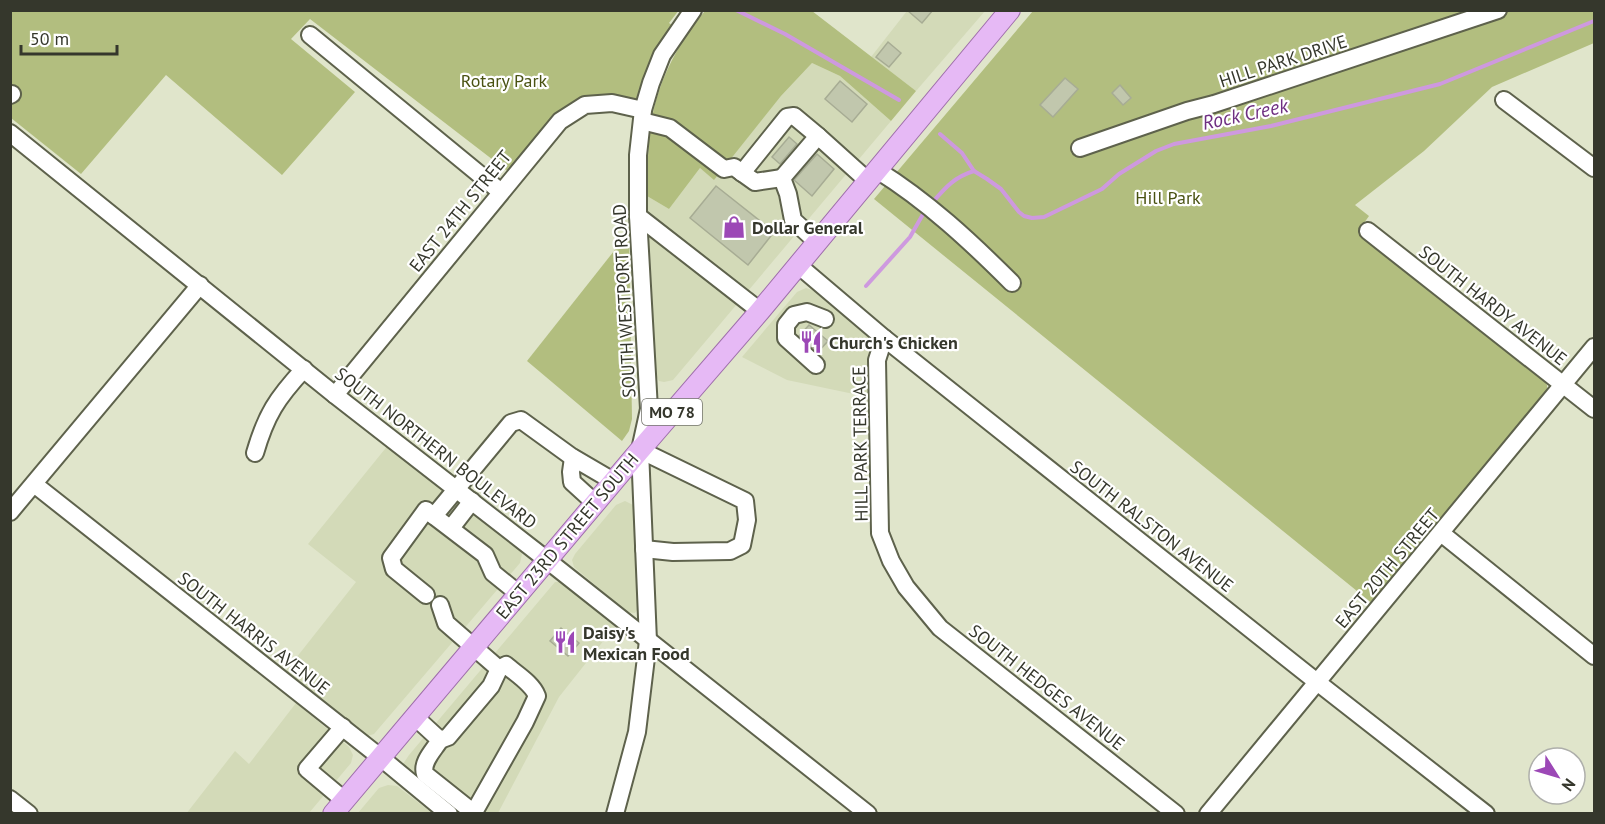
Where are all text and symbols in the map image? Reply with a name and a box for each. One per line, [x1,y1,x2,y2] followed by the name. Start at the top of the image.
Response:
[21,18,117,56] scale bar
[30,27,69,50] text: 50 m
[1216,30,1350,92] street label: HILL PARK DRIVE
[461,69,548,92] park label: Rotary Park
[1200,92,1291,136] water label: Rock Creek
[404,146,516,276] street label: EAST 24TH STREET
[1135,186,1201,209] park label: Hill Park
[607,203,641,399] street label: SOUTH WESTPORT ROAD
[721,214,747,240] shop icon: Dollar General
[752,216,864,239] place label: Dollar General
[1414,240,1572,370] street label: SOUTH HARDY AVENUE
[798,329,824,355] restaurant icon: Church's Chicken
[829,331,958,354] place label: Church's Chicken
[330,362,542,534] street label: SOUTH NORTHERN BOULEVARD
[847,366,873,522] street label: HILL PARK TERRACE
[642,399,702,425] road number: MO 78
[491,448,643,624] street label: EAST 23RD STREET SOUTH
[1066,455,1238,597] street label: SOUTH RALSTON AVENUE
[1330,503,1444,633] street label: EAST 20TH STREET
[173,566,335,700] street label: SOUTH HARRIS AVENUE
[964,619,1130,755] street label: SOUTH HEDGES AVENUE
[583,621,690,665] place label: Daisy's Mexican Food
[552,629,578,655] restaurant icon: Daisy's Mexican Food
[1527,746,1587,806] north arrow
[1558,775,1580,795] text: N

